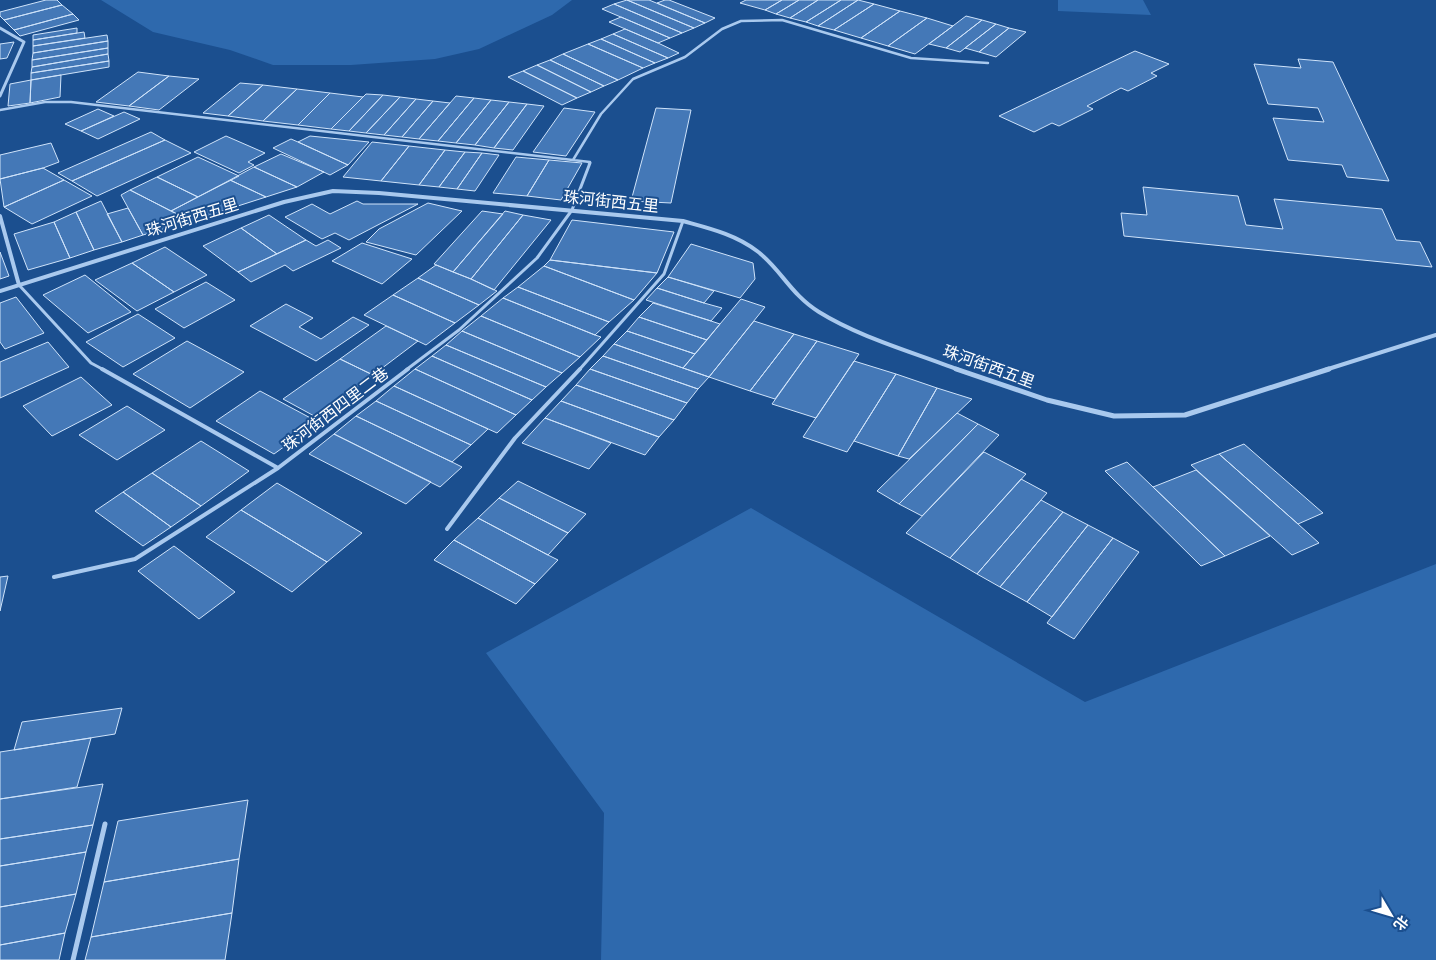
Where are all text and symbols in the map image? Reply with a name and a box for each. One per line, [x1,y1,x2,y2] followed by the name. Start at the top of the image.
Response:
[562,186,660,216] street label: 珠河街西五里
[143,193,241,241] street label: 珠河街西五里
[940,340,1038,392] street label: 珠河街西五里
[278,362,392,456] street label: 珠河街西四里二巷
[1366,890,1416,940] north arrow
[1390,912,1413,934] text: 北

